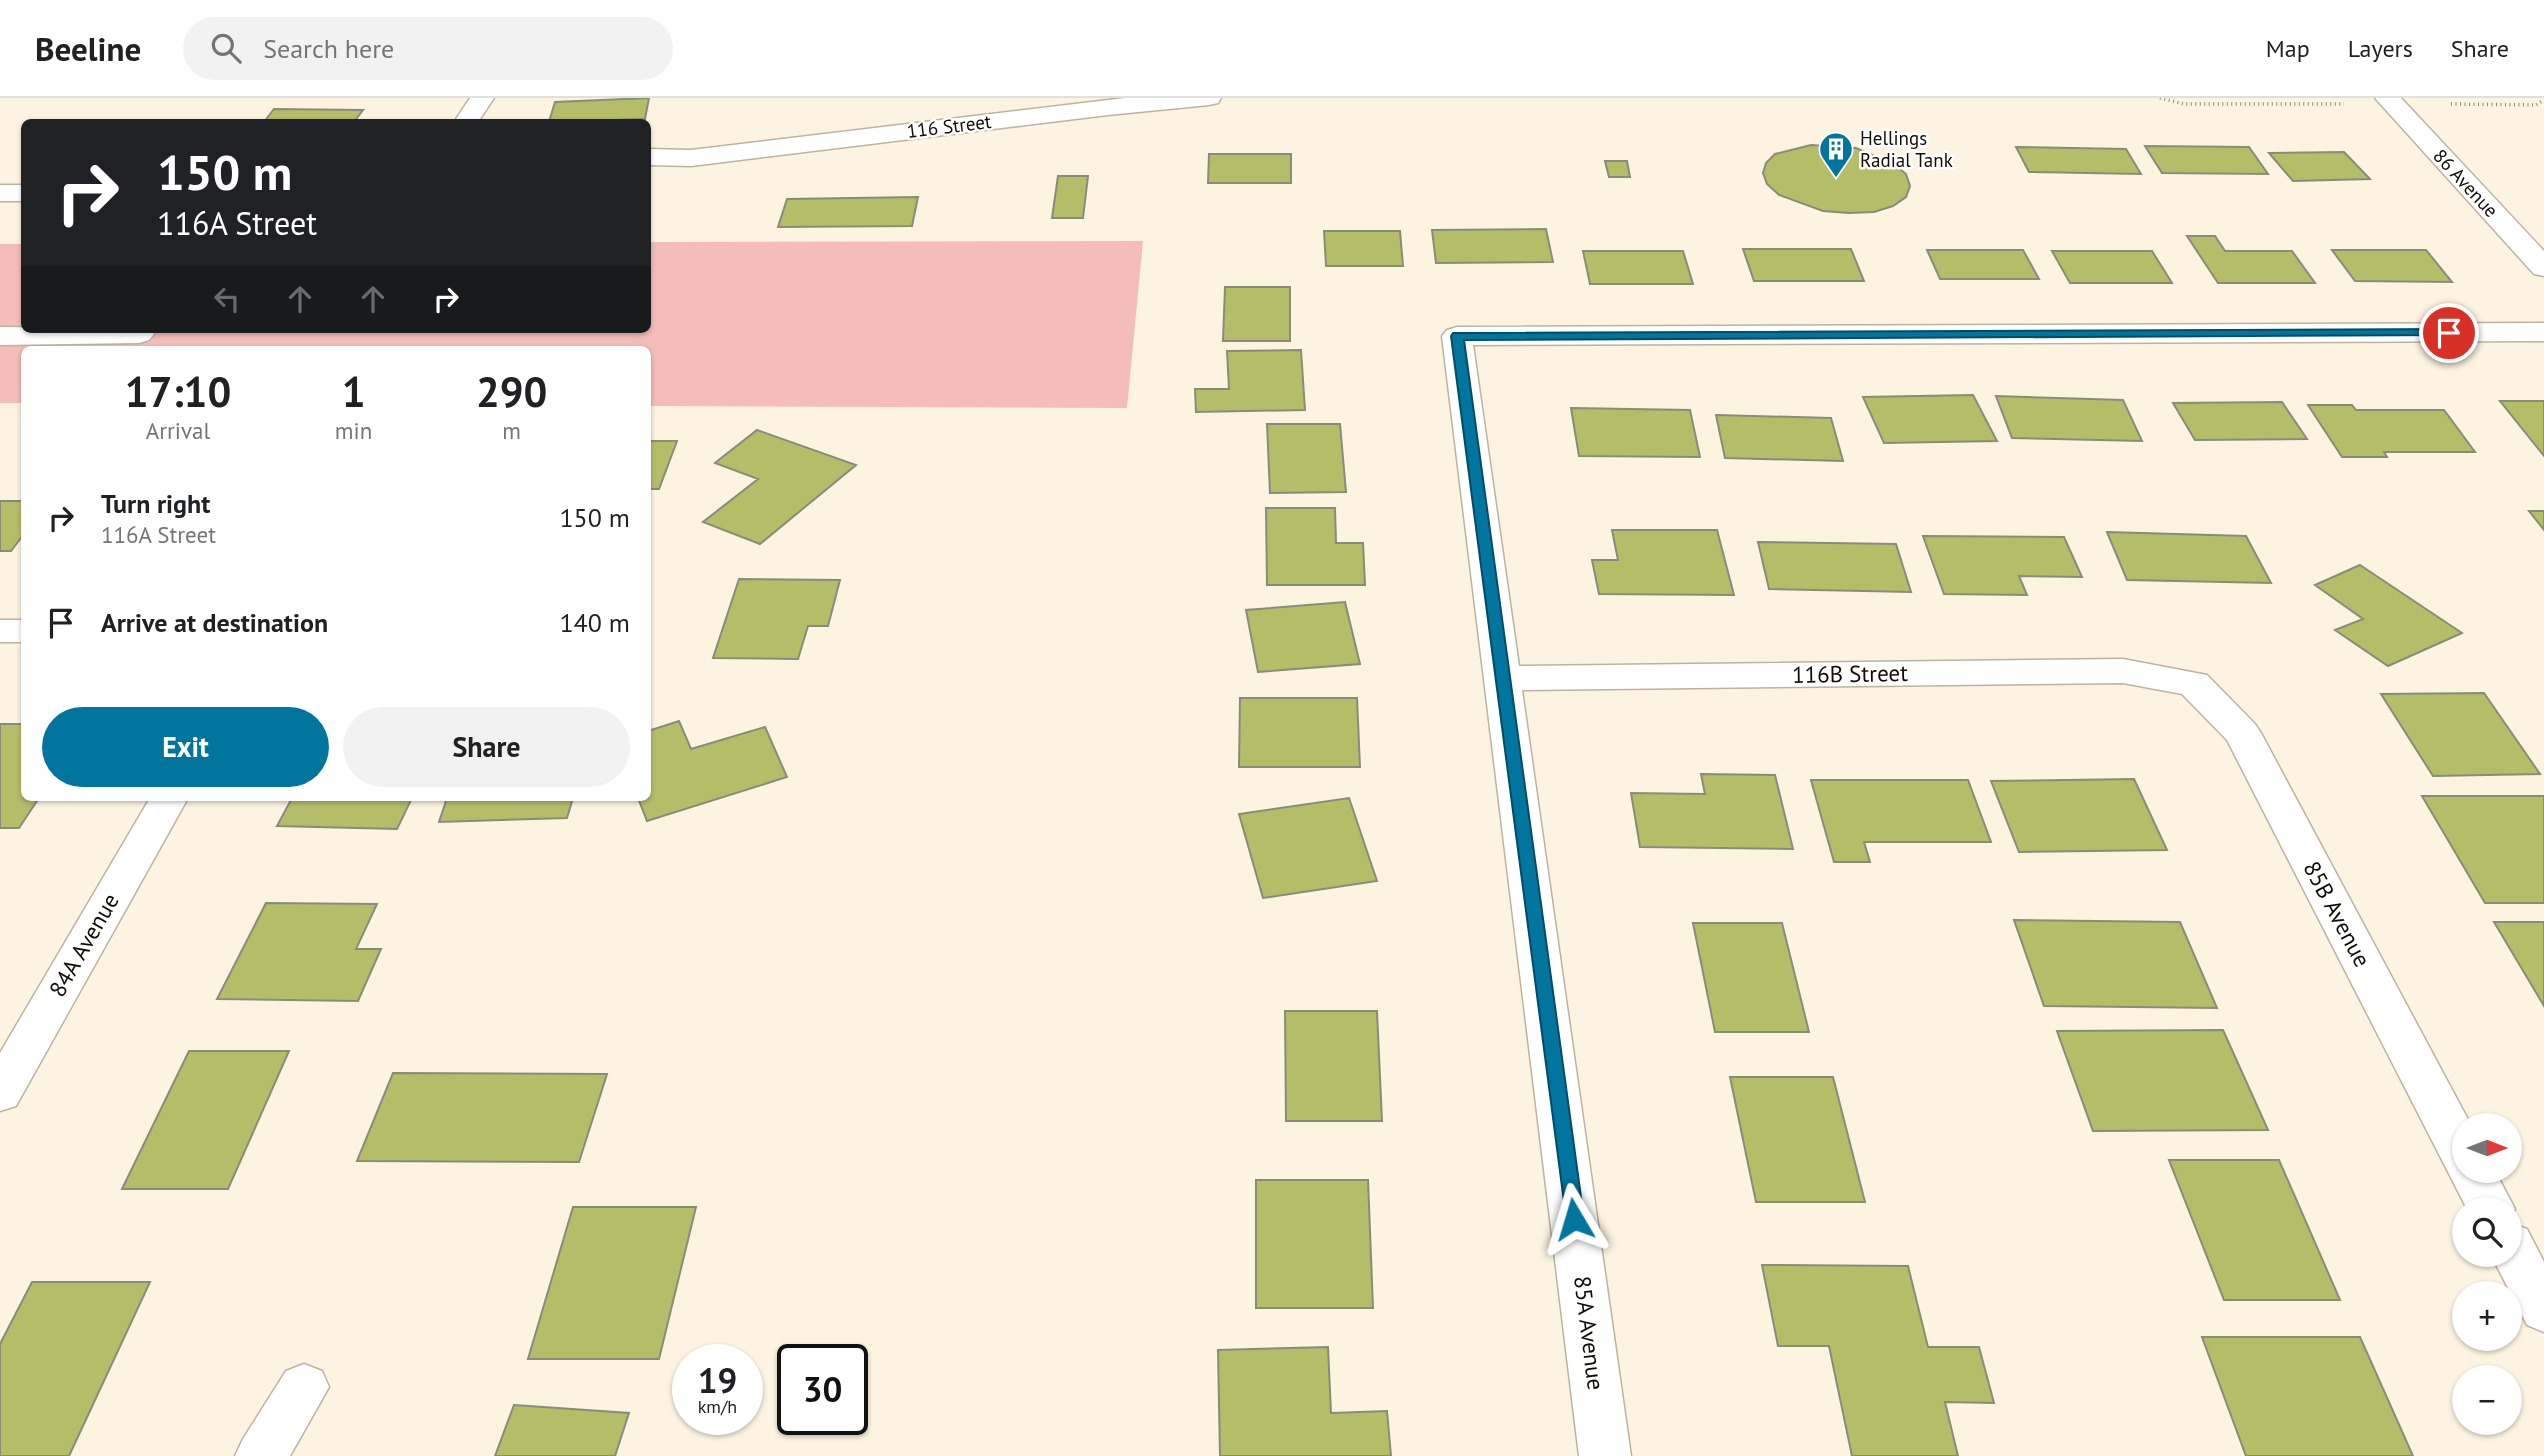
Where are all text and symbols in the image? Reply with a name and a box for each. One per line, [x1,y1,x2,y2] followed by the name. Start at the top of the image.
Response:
[183,17,673,80] search box
[35,27,141,70] text: Beeline
[207,29,245,67] icon: search
[263,32,394,65] text: Search here
[2266,33,2310,64] text: Map
[2348,33,2413,64] text: Layers
[2451,33,2509,64] text: Share
[906,109,993,143] street label: 116 Street
[1860,126,1953,172] place label: Hellings Radial Tank
[1817,130,1855,179] building icon: Hellings Radial Tank
[157,140,292,204] text: 150 m
[2428,144,2504,222] street label: 86 Avenue
[42,147,133,238] icon: right
[157,202,317,244] text: 116A Street
[208,280,246,318] icon: left
[281,280,319,318] icon: ahead
[354,280,392,318] icon: ahead
[427,280,465,318] icon: right
[2419,303,2479,363] pin
[2430,314,2468,352] icon: arrive
[125,364,231,419] text: 17:10
[342,364,365,419] text: 1
[476,364,547,419] text: 290
[146,416,210,445] text: Arrival
[335,416,372,445] text: min
[502,416,521,445] text: m
[101,487,210,520] text: Turn right
[42,499,80,537] icon: right
[559,501,630,534] text: 150 m
[101,520,216,549] text: 116A Street
[42,604,80,642] icon: arrive
[101,606,328,639] text: Arrive at destination
[559,606,630,639] text: 140 m
[1792,658,1908,689] street label: 116B Street
[42,707,329,787] button: Exit
[343,707,630,787] button: Share
[2297,856,2377,972] street label: 85B Avenue
[42,888,125,1002] street label: 84A Avenue
[2452,1113,2522,1183] north arrow
[2452,1113,2522,1435] map controls
[1537,1182,1611,1256] position arrow
[2452,1197,2522,1267] button: search
[1568,1274,1611,1392] street label: 85A Avenue
[2452,1281,2522,1351] button: +
[777,1344,868,1435] speed limit sign: 30
[698,1357,737,1403] text: 19
[2452,1365,2522,1435] button: −
[698,1395,737,1418] text: km/h

